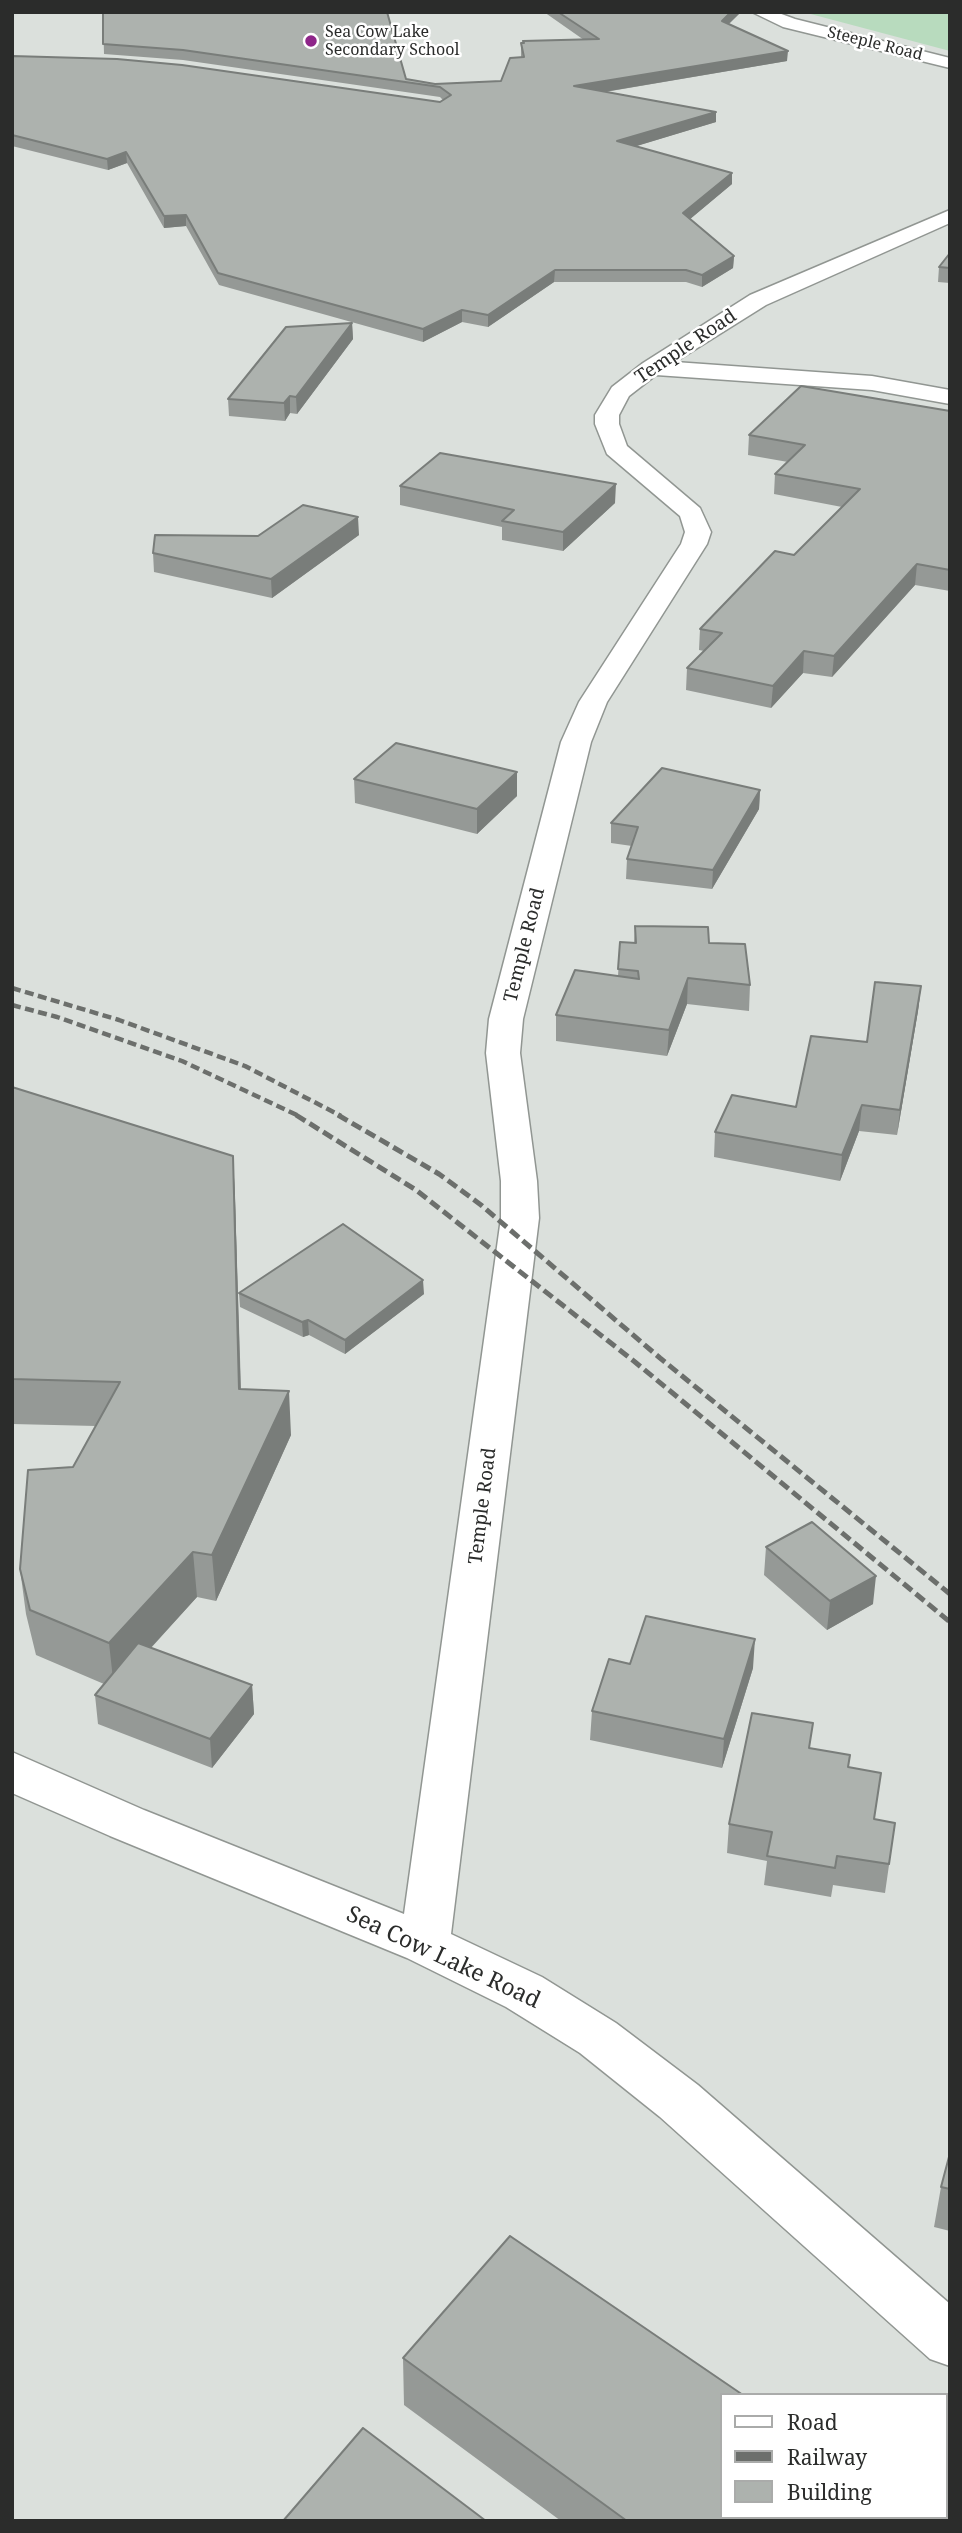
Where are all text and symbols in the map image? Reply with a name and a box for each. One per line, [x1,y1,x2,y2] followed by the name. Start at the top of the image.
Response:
[325,22,459,60] place label: Sea Cow Lake Secondary School
[825,23,925,65] street label: Steeple Road
[303,33,319,49] marker: Sea Cow Lake Secondary School
[631,305,741,389] street label: Temple Road
[500,885,550,1005] street label: Temple Road
[465,1446,501,1566] street label: Temple Road
[342,1901,544,2015] street label: Sea Cow Lake Road
[720,2393,948,2519] legend
[787,2408,838,2436] text: Road
[787,2443,867,2471] text: Railway
[787,2478,872,2506] text: Building

